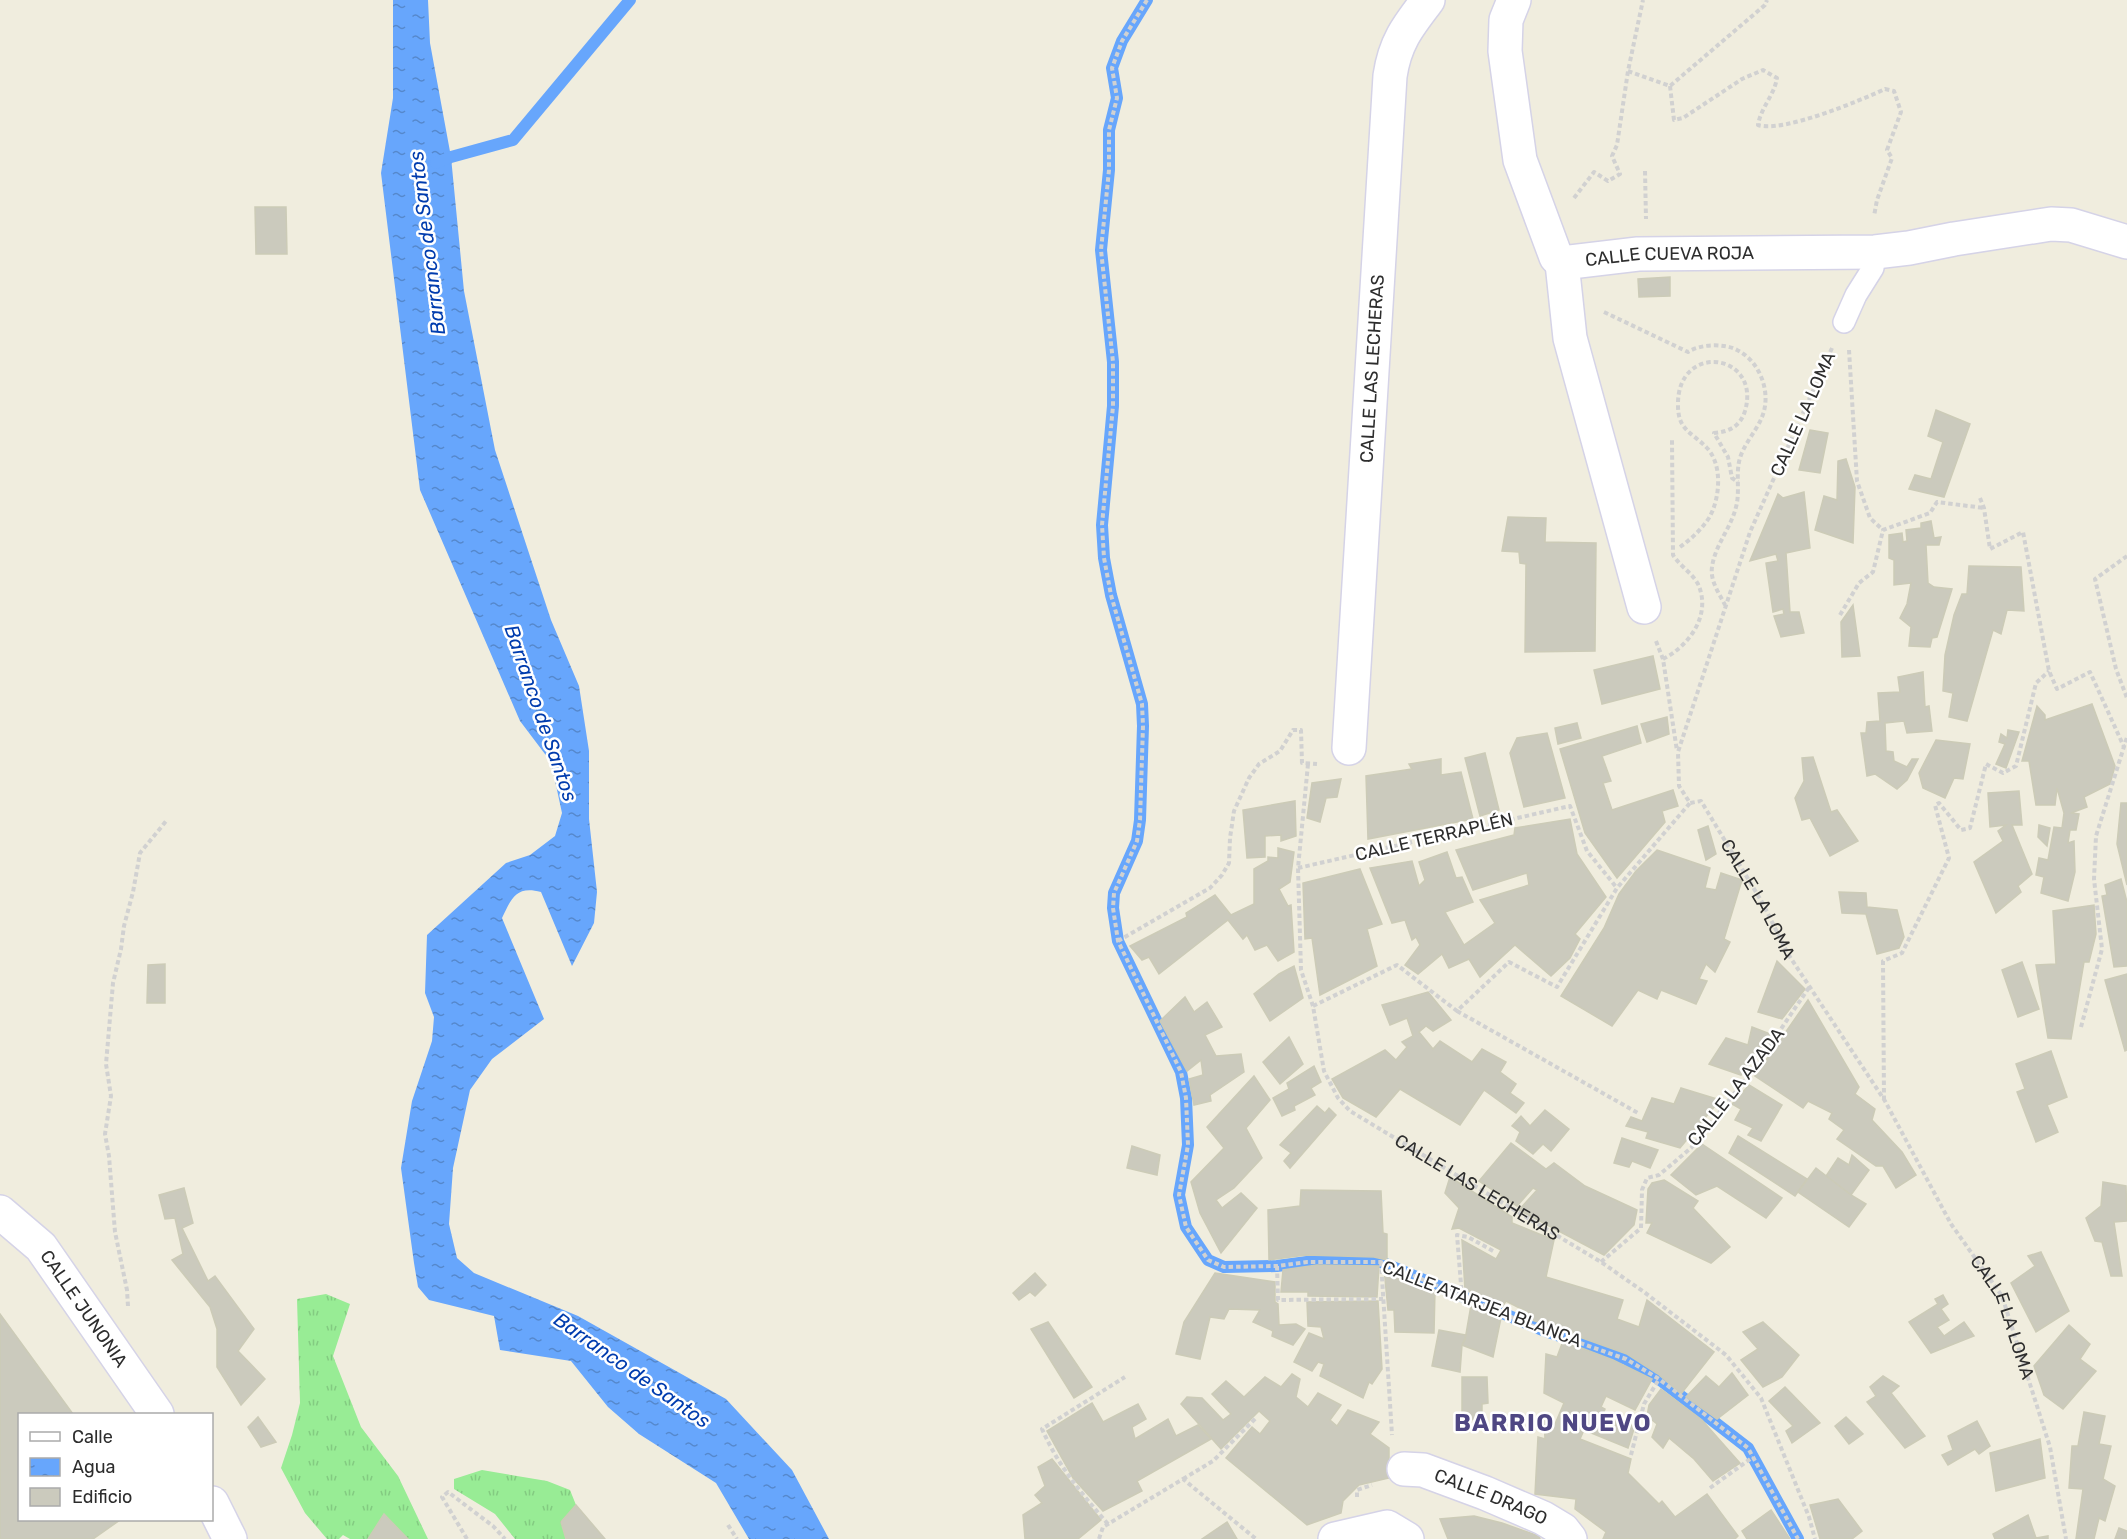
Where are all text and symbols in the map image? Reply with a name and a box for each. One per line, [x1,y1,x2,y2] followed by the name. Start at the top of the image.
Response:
[404,150,450,336] water label: Barranco de Santos
[1584,242,1754,271] street label: CALLE CUEVA ROJA
[1355,274,1389,464] street label: CALLE LAS LECHERAS
[1766,348,1840,480] street label: CALLE LA LOMA
[500,622,582,804] water label: Barranco de Santos
[1353,808,1515,866] street label: CALLE TERRAPLÉN
[1716,835,1800,963] street label: CALLE LA LOMA
[1683,1023,1789,1151] street label: CALLE LA AZADA
[1391,1129,1564,1246] street label: CALLE LAS LECHERAS
[35,1246,132,1372] street label: CALLE JUNONIA
[1966,1251,2039,1382] street label: CALLE LA LOMA
[1379,1256,1585,1352] street label: CALLE ATARJEA BLANCA
[549,1307,715,1433] water label: Barranco de Santos
[1454,1409,1652,1437] district label: BARRIO NUEVO
[18,1413,213,1521] legend
[72,1426,113,1448] text: Calle
[72,1456,115,1478] text: Agua
[1431,1464,1551,1530] street label: CALLE DRAGO
[72,1486,132,1508] text: Edificio

